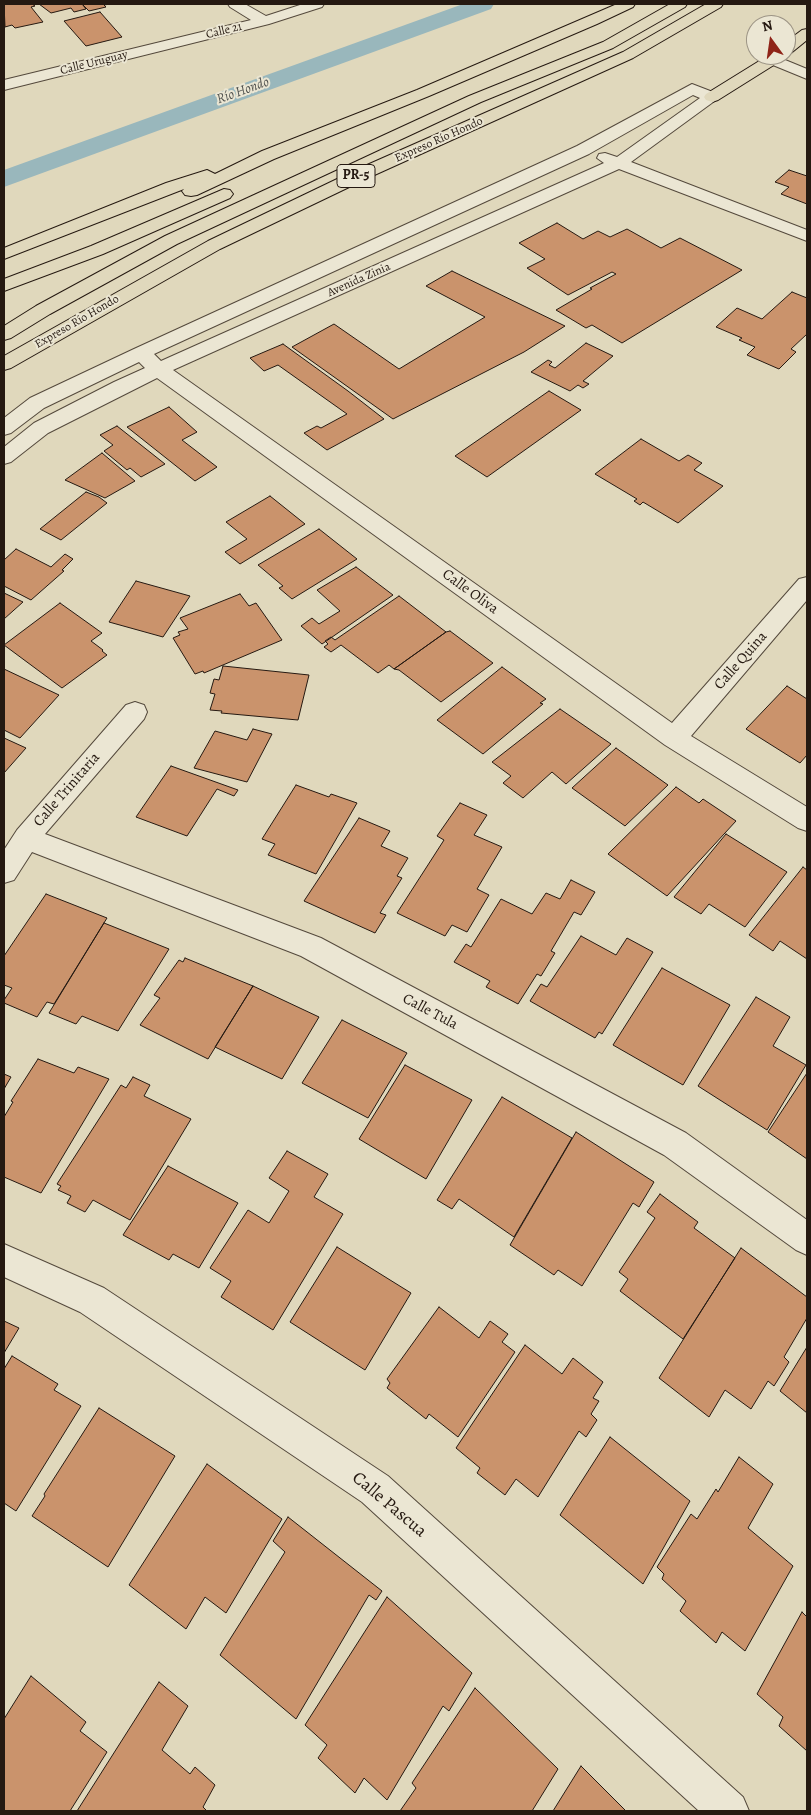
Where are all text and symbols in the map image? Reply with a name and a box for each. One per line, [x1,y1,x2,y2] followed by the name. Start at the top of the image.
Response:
[746,15,796,65] north arrow
[760,15,775,36] text: N
[205,20,243,42] street label: Calle 21
[59,48,129,78] street label: Calle Uruguay
[215,74,271,108] water label: Río Hondo
[393,114,485,166] street label: Expreso Río Hondo
[337,165,375,188] road number: PR-5
[325,260,393,300] street label: Avenida Zinia
[32,292,122,352] street label: Expreso Río Hondo
[438,566,502,618] street label: Calle Oliva
[711,628,771,694] street label: Calle Quina
[30,749,104,831] street label: Calle Trinitaria
[399,990,461,1034] street label: Calle Tula
[347,1467,431,1543] street label: Calle Pascua

